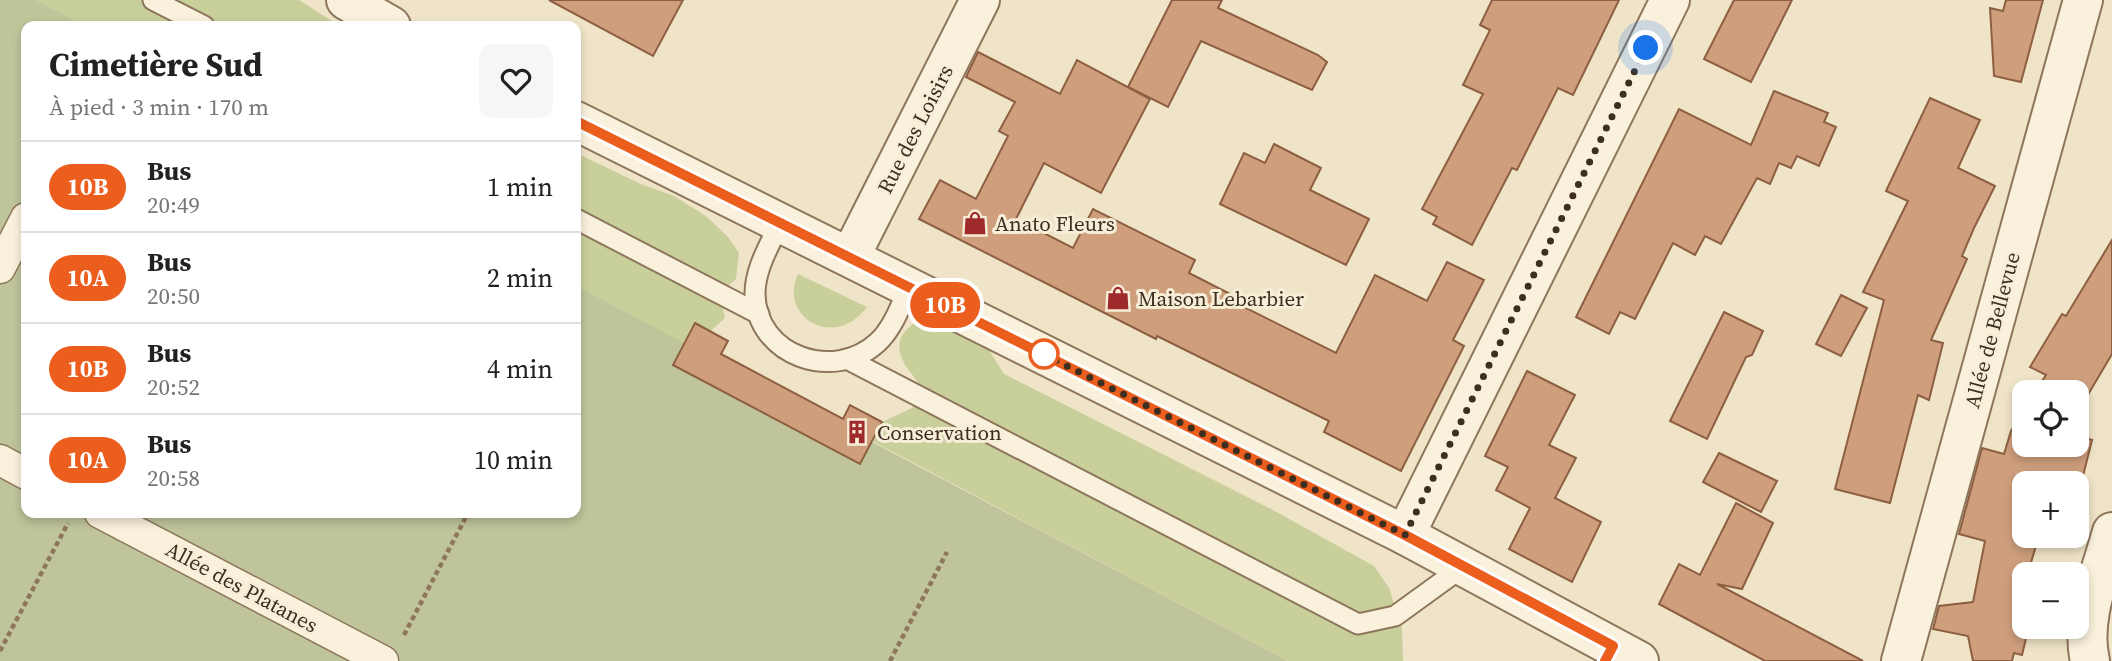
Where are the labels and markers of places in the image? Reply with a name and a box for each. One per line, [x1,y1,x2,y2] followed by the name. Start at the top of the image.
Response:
[961,209,989,237] shop icon: Anato Fleurs
[995,209,1115,238] place label: Anato Fleurs
[1104,284,1132,312] shop icon: Maison Lebarbier
[1138,284,1304,313] place label: Maison Lebarbier
[1029,339,1059,369] unlabelled marker
[843,418,871,446] building icon: Conservation
[877,418,1002,447] place label: Conservation

